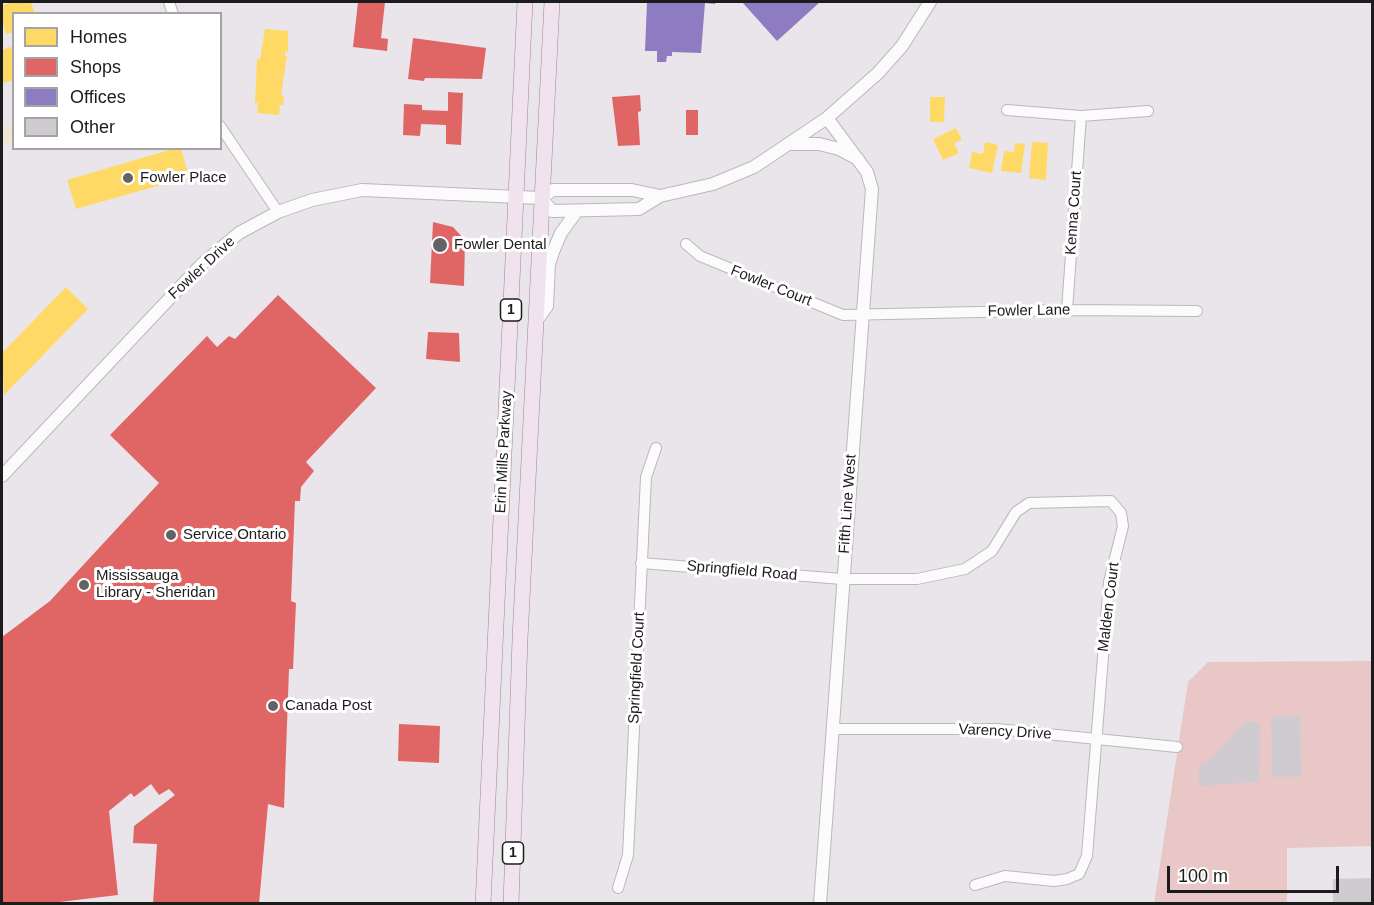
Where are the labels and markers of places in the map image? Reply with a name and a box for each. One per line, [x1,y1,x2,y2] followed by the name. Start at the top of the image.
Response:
[140,169,227,187] place label: Fowler Place
[121,171,135,185] marker: Fowler Place
[431,236,449,254] marker: Fowler Dental
[454,236,547,254] place label: Fowler Dental
[183,526,286,544] place label: Service Ontario
[164,528,178,542] marker: Service Ontario
[96,567,215,602] place label: Mississauga Library - Sheridan
[77,578,91,592] marker: Mississauga Library - Sheridan
[285,697,372,715] place label: Canada Post
[266,699,280,713] marker: Canada Post

